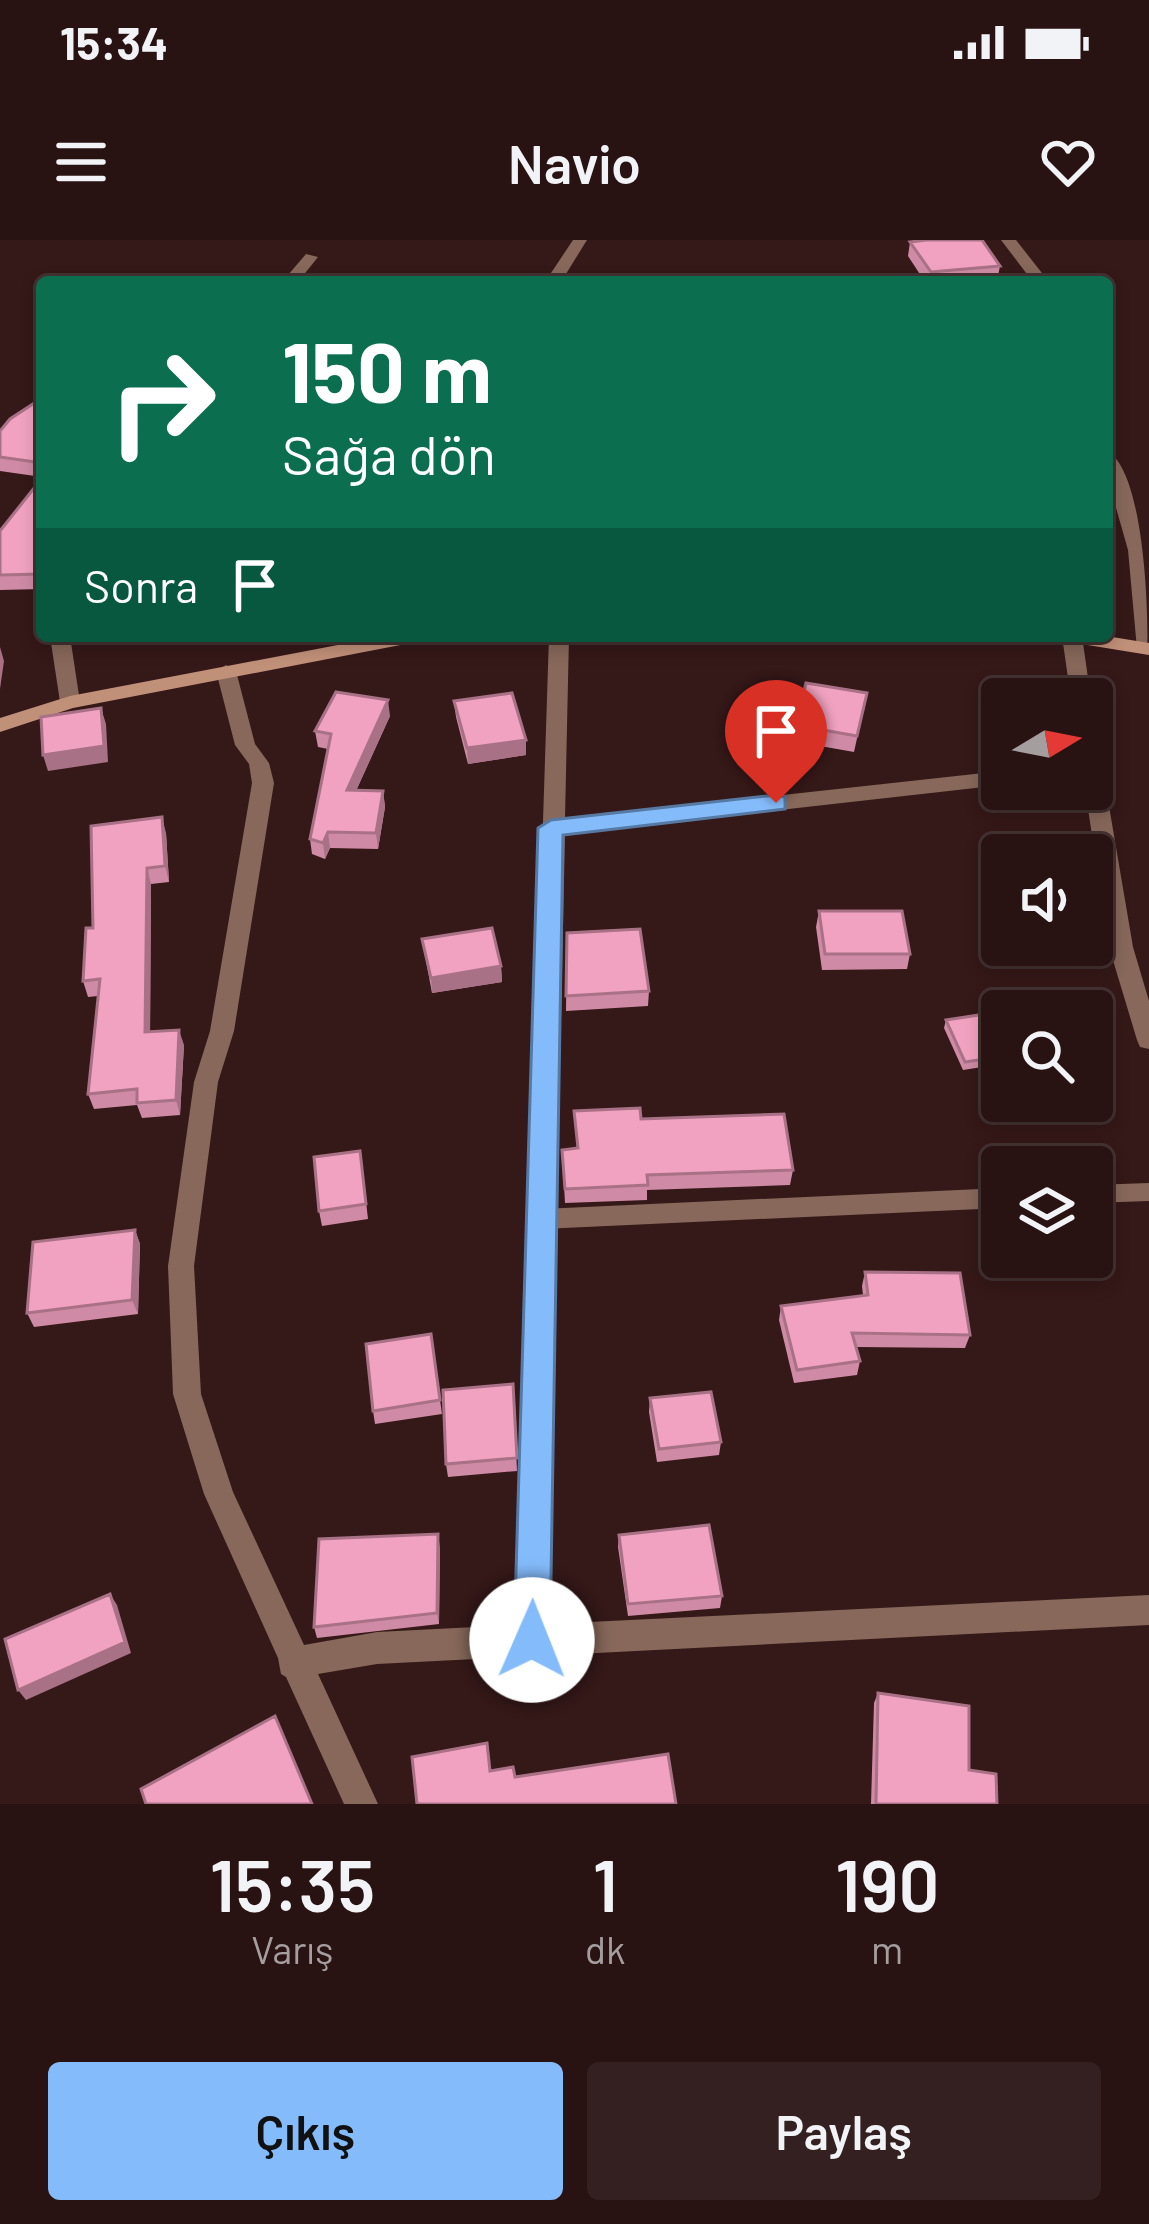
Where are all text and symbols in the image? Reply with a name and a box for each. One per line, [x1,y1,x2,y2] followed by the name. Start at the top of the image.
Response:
[60,15,168,69] text: 15:34
[48,129,114,195] icon: menu
[1035,129,1101,195] icon: heart
[508,130,641,195] text: Navio
[282,319,492,420] text: 150 m
[84,324,240,480] icon: right
[282,421,496,486] text: Sağa dön
[222,552,288,618] icon: arrive
[84,558,198,612] text: Sonra
[981,678,1113,810] north arrow
[981,678,1113,1278] map controls
[725,680,827,803] pin
[743,698,809,764] icon: arrive
[981,834,1113,966] button: sound
[981,990,1113,1122] button: search
[981,1146,1113,1278] button: layers
[469,1577,595,1703] position arrow
[210,1840,375,1926] text: 15:35
[592,1840,618,1926] text: 1
[835,1840,939,1926] text: 190
[251,1925,334,1972] text: Varış
[585,1925,626,1972] text: dk
[871,1925,903,1972] text: m
[48,2062,563,2200] button: Çıkış
[587,2062,1101,2200] button: Paylaş

